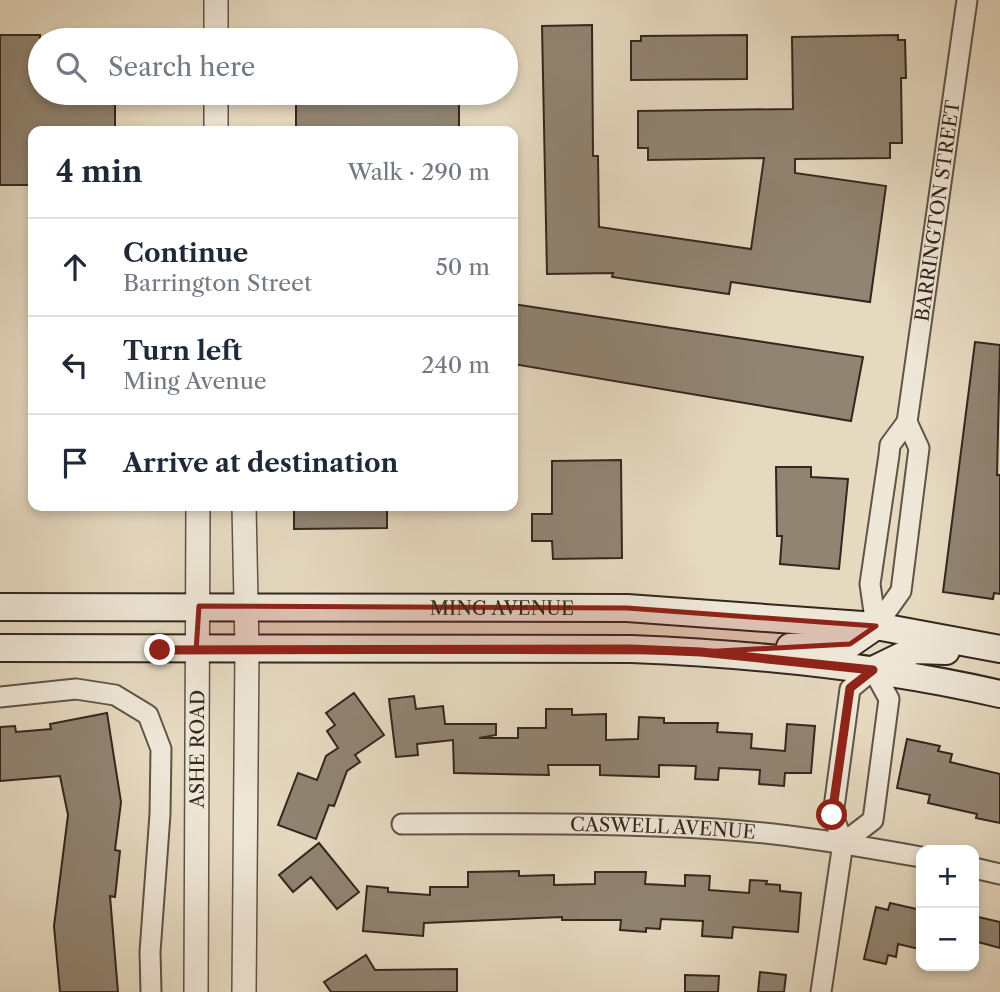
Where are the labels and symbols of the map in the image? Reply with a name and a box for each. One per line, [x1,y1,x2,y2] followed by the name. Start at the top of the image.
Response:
[910,98,965,323] street label: BARRINGTON STREET
[430,597,574,620] street label: MING AVENUE
[144,634,175,665] route end
[186,690,209,809] street label: ASHE ROAD
[816,799,847,830] route start
[570,813,757,844] street label: CASWELL AVENUE

